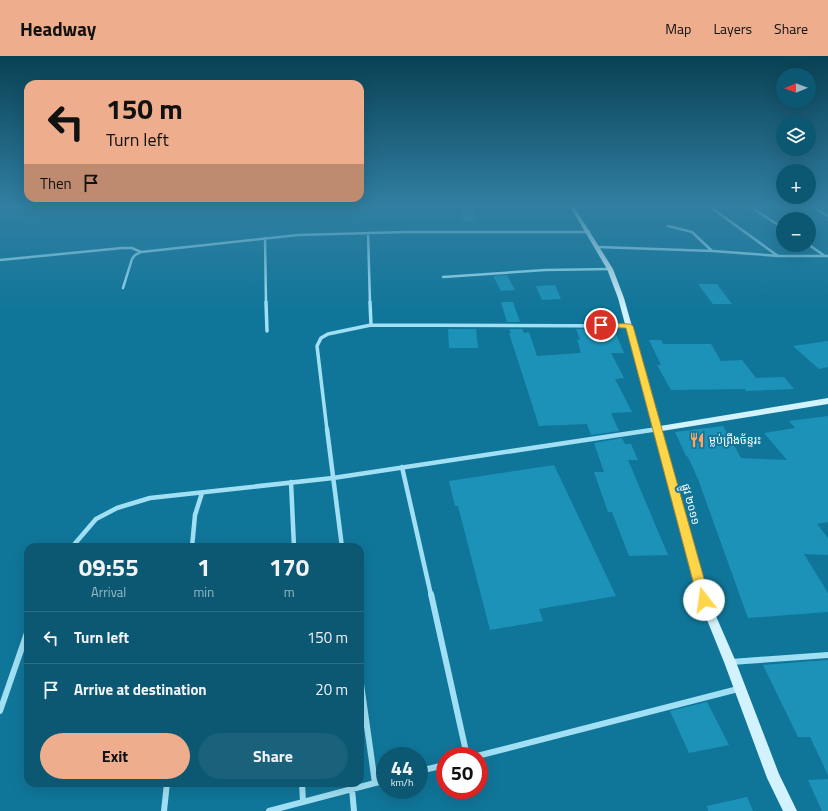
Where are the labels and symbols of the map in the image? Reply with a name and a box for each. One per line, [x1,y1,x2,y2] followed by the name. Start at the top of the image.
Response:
[776,68,816,108] north arrow
[584,308,618,342] pin
[688,431,706,449] restaurant icon: ម្លប់ព្រីងច័ន្ទរះ
[709,432,761,448] place label: ម្លប់ព្រីងច័ន្ទរះ
[676,482,704,527] street label: ផ្លូវ ២០១១
[683,579,725,621] position arrow
[436,747,488,799] speed limit sign: 50

